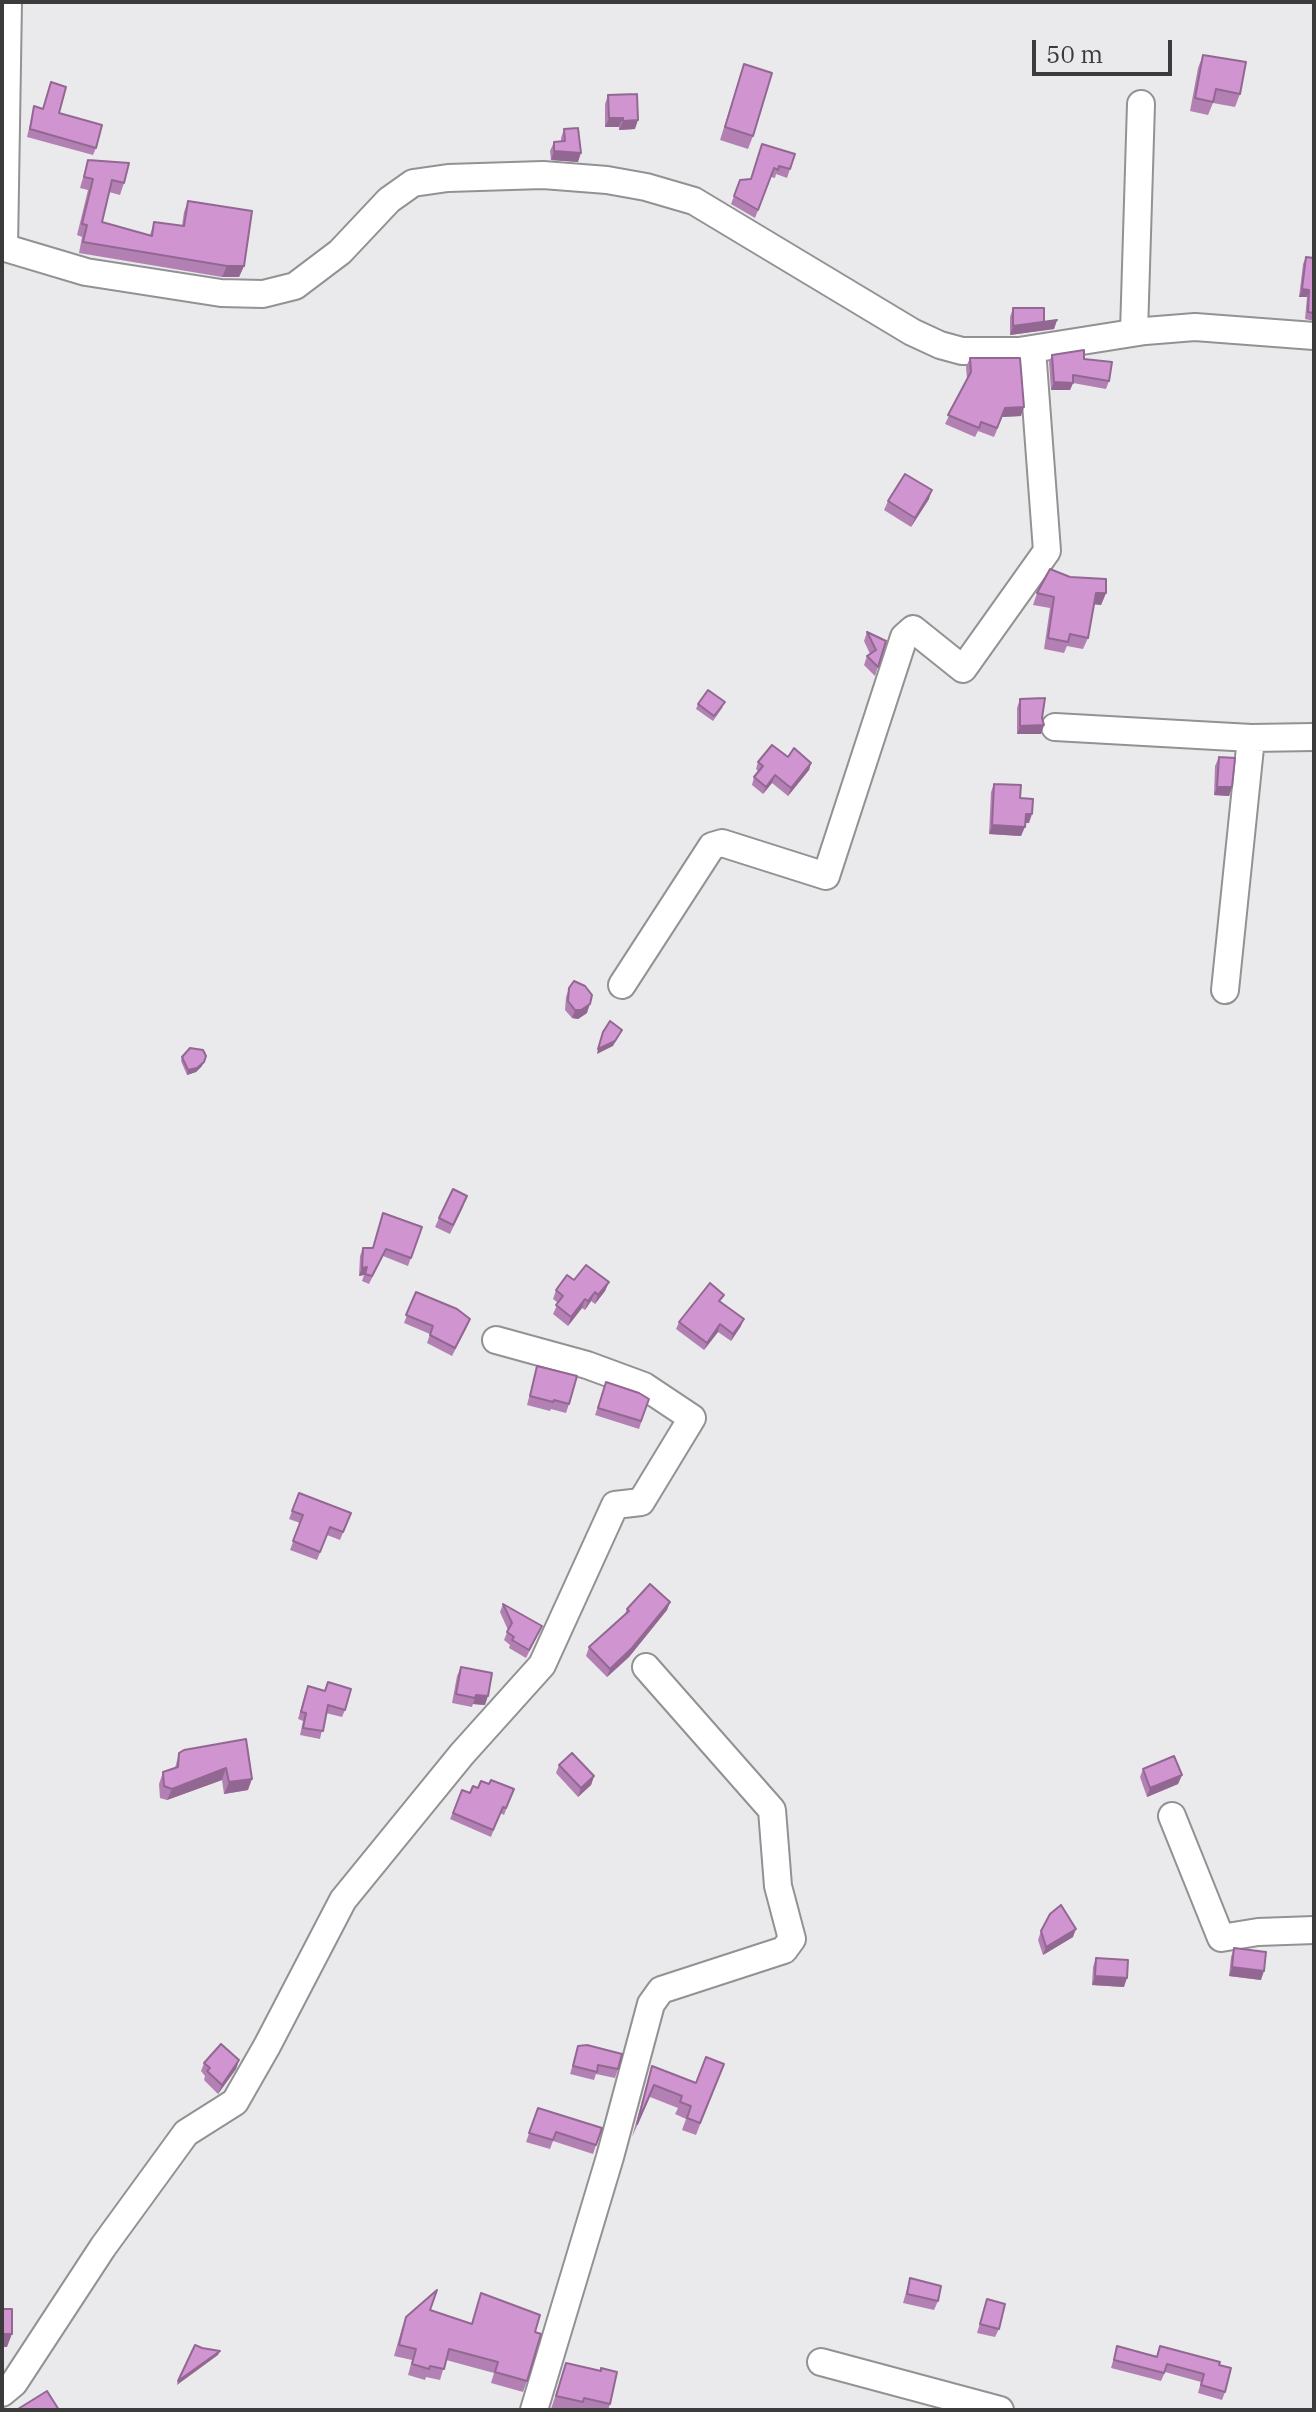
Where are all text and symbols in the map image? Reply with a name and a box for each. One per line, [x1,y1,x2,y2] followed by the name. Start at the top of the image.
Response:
[1036,24,1176,74] scale bar
[1046,38,1103,70] text: 50 m

